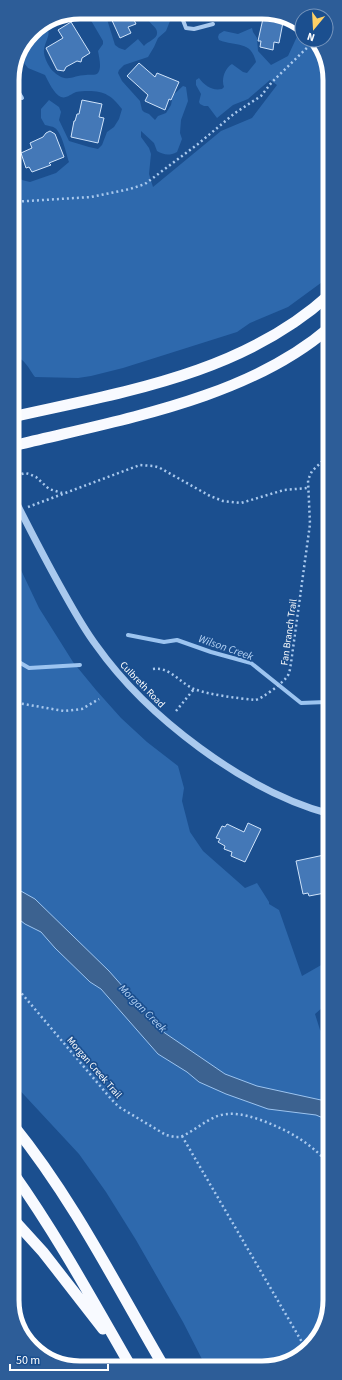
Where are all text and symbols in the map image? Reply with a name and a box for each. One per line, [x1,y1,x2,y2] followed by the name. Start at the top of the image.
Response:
[294,8,334,48] north arrow
[305,29,317,45] text: N
[277,598,301,666] street label: Fan Branch Trail
[196,631,256,664] water label: Wilson Creek
[117,658,168,711] street label: Culbreth Road
[115,981,170,1036] water label: Morgan Creek
[64,1034,125,1102] street label: Morgan Creek Trail
[10,1346,108,1372] scale bar
[16,1352,40,1369] text: 50 m

